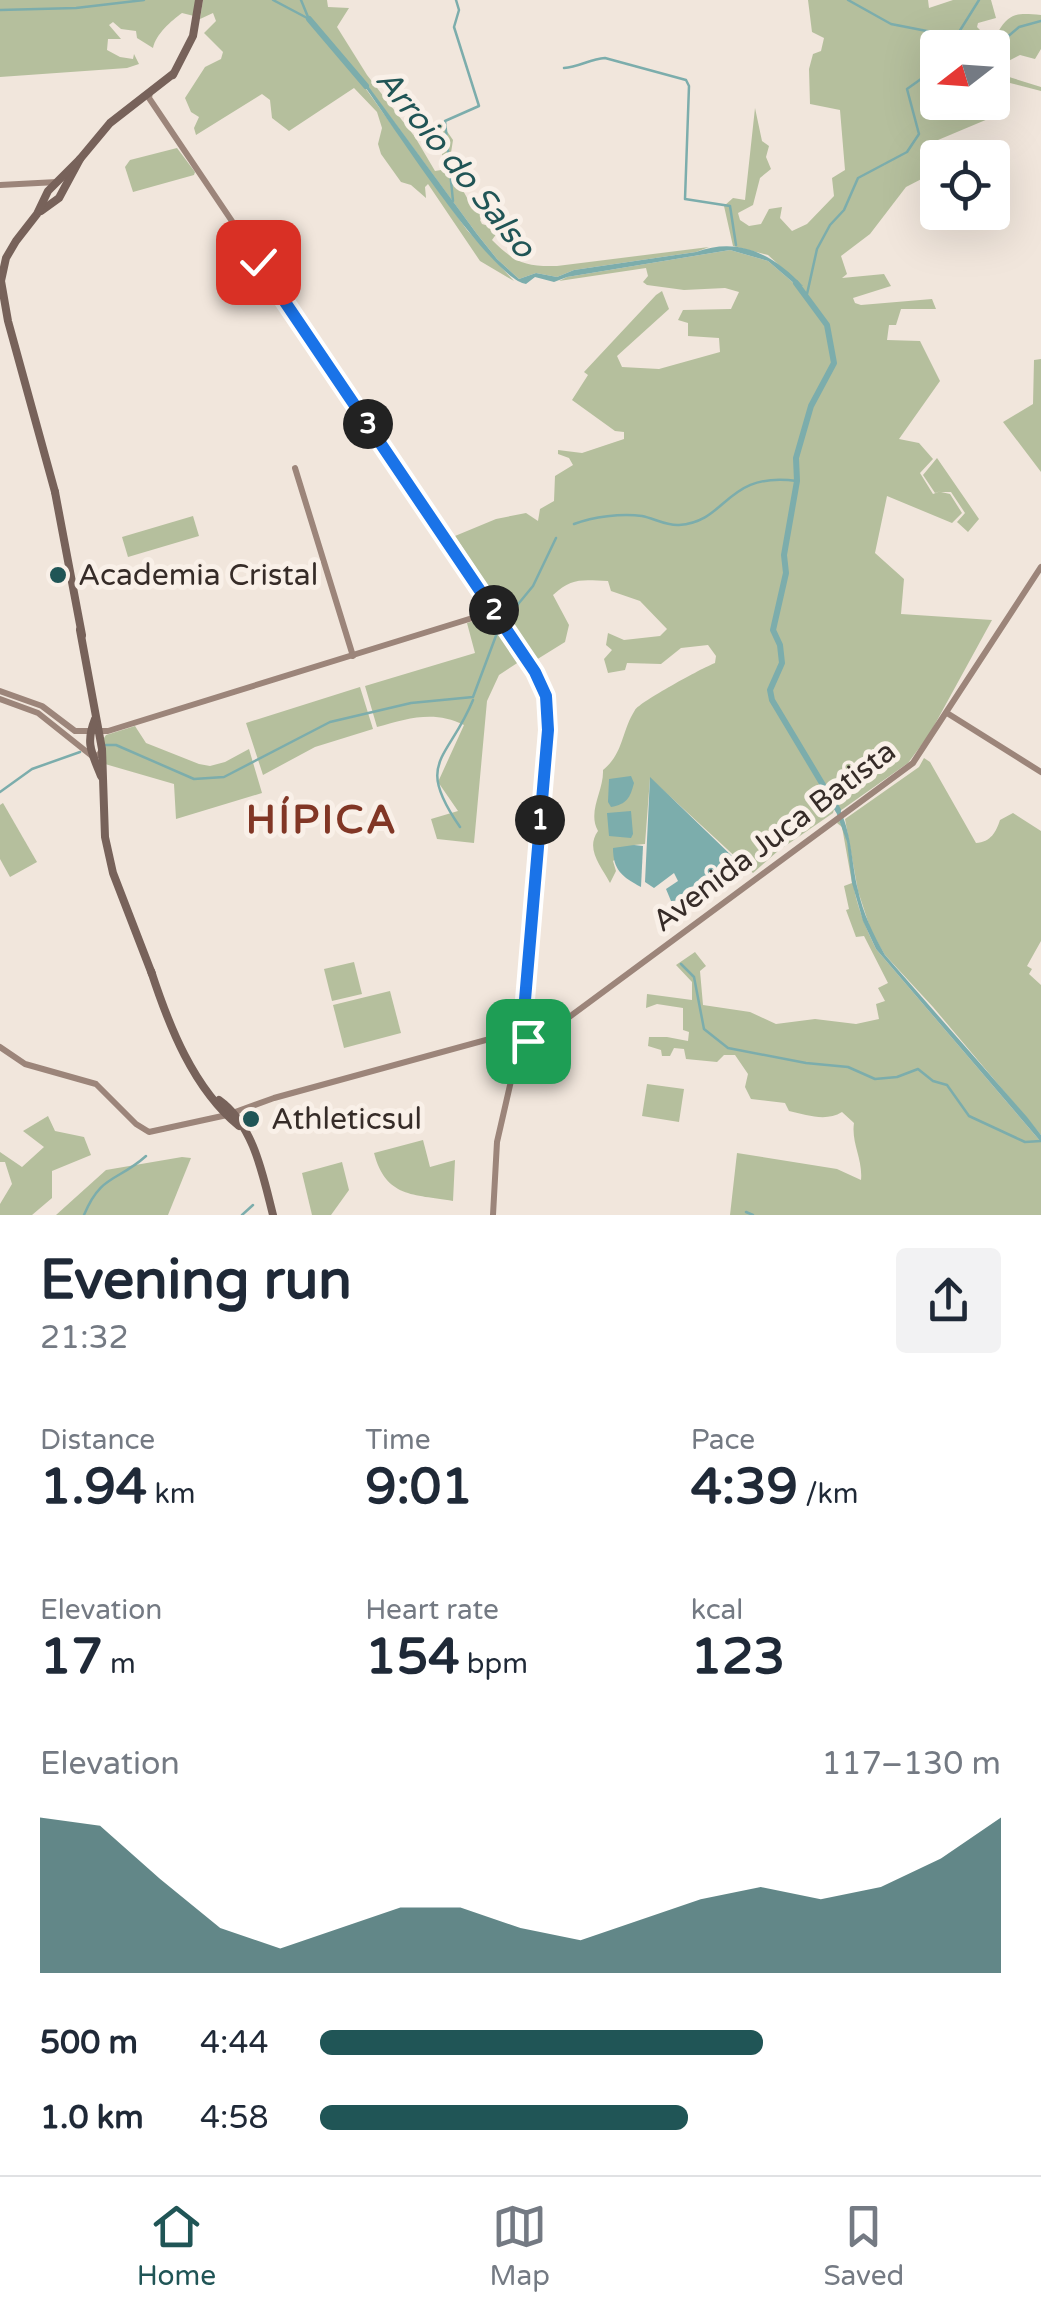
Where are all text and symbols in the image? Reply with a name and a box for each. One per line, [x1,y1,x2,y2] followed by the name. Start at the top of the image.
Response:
[920,30,1010,120] north arrow
[920,30,1010,230] map controls
[368,62,544,267] water label: Arroio do Salso
[920,140,1010,230] button: locate
[216,220,301,305] pin
[231,235,286,290] icon: check
[343,399,393,449] pin: 3
[359,407,377,441] text: 3
[78,557,318,594] place label: Academia Cristal
[47,564,69,586] marker: Academia Cristal
[469,585,519,635] pin: 2
[485,593,503,627] text: 2
[645,733,903,940] street label: Avenida Juca Batista
[246,795,398,844] district label: HÍPICA
[515,795,565,845] pin: 1
[531,803,549,837] text: 1
[486,999,571,1084] pin
[501,1014,556,1069] icon: arrive
[271,1101,422,1138] place label: Athleticsul
[240,1108,262,1130] marker: Athleticsul
[40,1248,352,1314] text: Evening run
[896,1248,1001,1353] button: share
[40,1319,129,1357] text: 21:32
[40,1423,155,1457] text: Distance
[365,1423,431,1457] text: Time
[691,1423,755,1457] text: Pace
[40,1457,147,1517] text: 1.94
[365,1457,473,1517] text: 9:01
[691,1457,798,1517] text: 4:39
[147,1477,195,1511] text: km
[798,1477,859,1511] text: /km
[40,1593,162,1627] text: Elevation
[365,1593,499,1627] text: Heart rate
[691,1593,743,1627] text: kcal
[40,1627,103,1687] text: 17
[365,1627,460,1687] text: 154
[691,1627,785,1687] text: 123
[103,1647,136,1681] text: m
[460,1647,528,1681] text: bpm
[40,1745,180,1783] text: Elevation
[821,1745,1001,1783] text: 117–130 m
[40,2024,138,2062] text: 500 m
[200,2024,269,2062] text: 4:44
[40,2099,144,2137] text: 1.0 km
[200,2099,269,2137] text: 4:58
[137,2199,216,2293] tab: Home
[489,2199,550,2293] tab: Map
[823,2199,904,2293] tab: Saved

